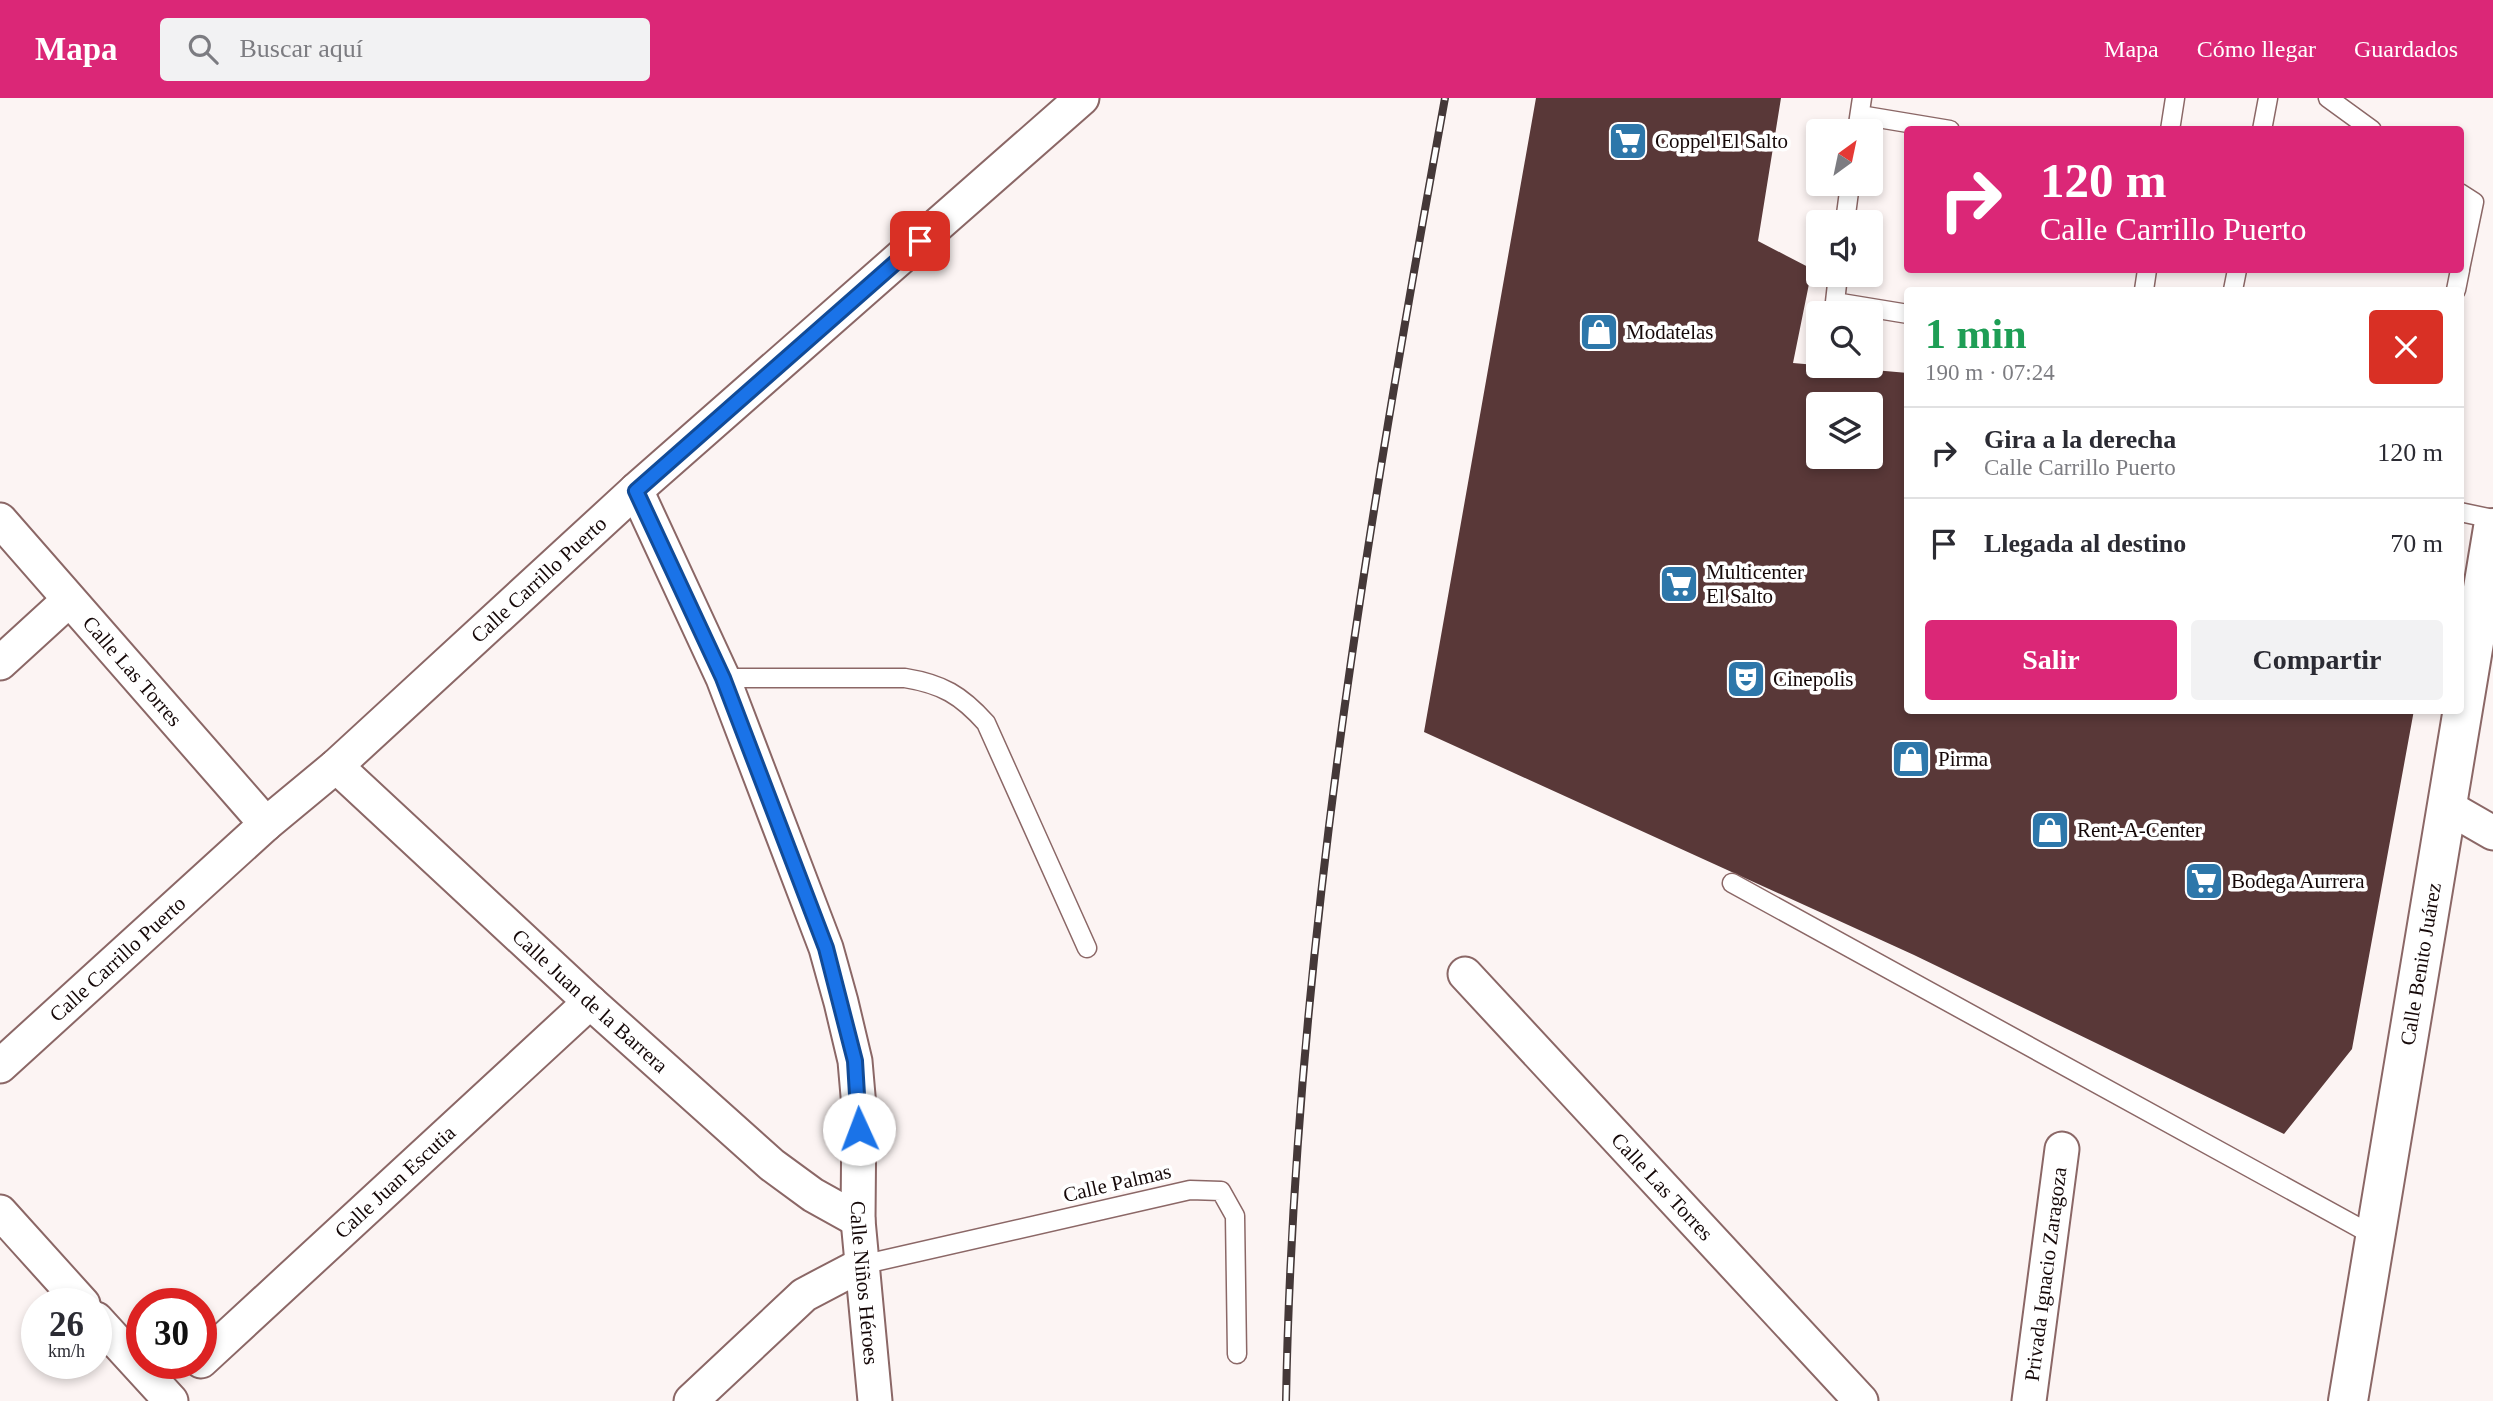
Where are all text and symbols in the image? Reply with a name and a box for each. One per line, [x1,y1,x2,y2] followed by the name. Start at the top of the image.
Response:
[160,18,650,81] search box
[184,30,222,68] icon: search
[35,31,118,67] text: Mapa
[240,34,363,63] text: Buscar aquí
[2104,36,2159,62] text: Mapa
[2197,36,2316,62] text: Cómo llegar
[2354,36,2458,62] text: Guardados
[1806,119,1883,196] north arrow
[1806,119,1883,469] map controls
[1607,120,1649,162] supermarket icon: Coppel El Salto
[1655,129,1788,153] place label: Coppel El Salto
[2040,153,2167,208] text: 120 m
[1925,154,2016,245] icon: right
[1806,210,1883,287] button: sound
[890,211,950,271] pin
[2040,211,2307,247] text: Calle Carrillo Puerto
[901,222,939,260] icon: arrive
[1806,301,1883,378] button: search
[2369,310,2443,384] button: close
[1578,311,1620,353] shop icon: Modatelas
[1925,311,2027,357] text: 1 min
[1626,320,1713,344] place label: Modatelas
[1925,360,2055,385] text: 190 m · 07:24
[1806,392,1883,469] button: layers
[1984,425,2176,454] text: Gira a la derecha
[1925,434,1963,472] icon: right
[2377,438,2443,467] text: 120 m
[1984,455,2176,480] text: Calle Carrillo Puerto
[466,511,611,648] street label: Calle Carrillo Puerto
[1925,525,1963,563] icon: arrive
[1984,529,2186,558] text: Llegada al destino
[2390,529,2443,558] text: 70 m
[1706,560,1804,608] place label: Multicenter El Salto
[1658,563,1700,605] supermarket icon: Multicenter El Salto
[78,611,187,731] street label: Calle Las Torres
[1925,620,2177,700] button: Salir
[2191,620,2443,700] button: Compartir
[1725,658,1767,700] theatre icon: Cinepolis
[1773,667,1854,691] place label: Cinepolis
[1890,738,1932,780] shop icon: Pirma
[1938,747,1989,771] place label: Pirma
[2029,809,2071,851] shop icon: Rent-A-Center
[2077,818,2202,842] place label: Rent-A-Center
[2183,860,2225,902] supermarket icon: Bodega Aurrera
[2231,869,2365,893] place label: Bodega Aurrera
[2395,881,2446,1047] street label: Calle Benito Juárez
[45,891,190,1027] street label: Calle Carrillo Puerto
[507,924,673,1078] street label: Calle Juan de la Barrera
[822,1092,896,1166] position arrow
[330,1120,461,1243] street label: Calle Juan Escutia
[1606,1128,1718,1245] street label: Calle Las Torres
[1061,1159,1173,1207] street label: Calle Palmas
[2020,1165,2072,1383] street label: Privada Ignacio Zaragoza
[846,1201,884,1366] street label: Calle Niños Héroes
[126,1288,217,1379] speed limit sign: 30
[49,1305,84,1344] text: 26
[48,1341,85,1361] text: km/h

